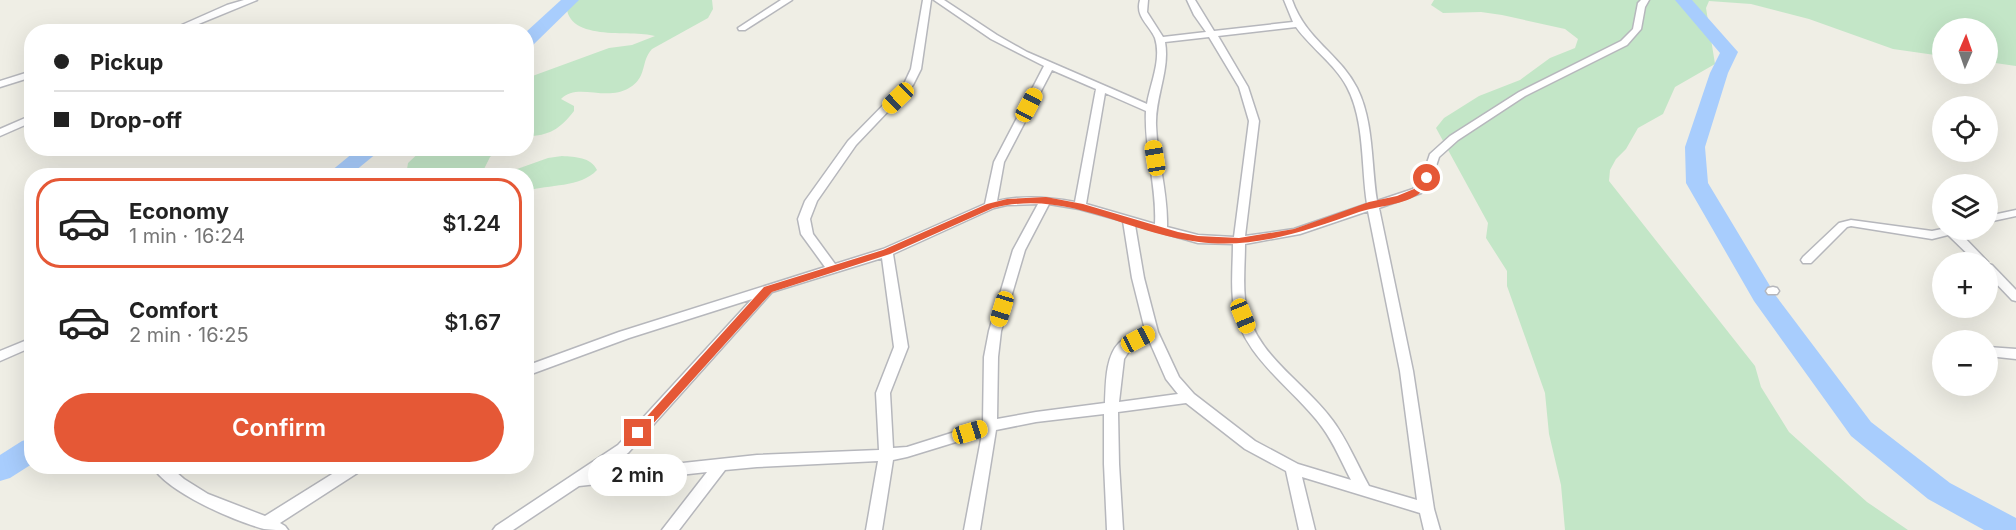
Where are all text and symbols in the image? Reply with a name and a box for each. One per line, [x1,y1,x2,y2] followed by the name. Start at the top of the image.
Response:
[1932,18,1998,84] north arrow
[1932,18,1998,396] map controls
[90,49,164,75] text: Pickup
[879,79,917,117] car
[1013,85,1045,125] car
[1932,96,1998,162] button: locate
[90,107,182,133] text: Drop-off
[1143,139,1167,177] car
[1413,164,1440,191] route start
[1932,174,1998,240] button: layers
[57,196,111,250] icon: car
[129,198,229,224] text: Economy
[442,210,501,236] text: $1.24
[129,224,245,248] text: 1 min · 16:24
[1932,252,1998,318] button: +
[988,289,1016,329] car
[57,295,111,349] icon: car
[1228,296,1258,336] car
[129,297,218,323] text: Comfort
[444,309,501,335] text: $1.67
[129,323,249,347] text: 2 min · 16:25
[1118,323,1158,355] car
[1932,330,1998,396] button: −
[54,393,504,462] button: Confirm
[950,418,990,446] car
[624,419,651,446] route end
[588,454,688,496] callout: 2 min
[611,463,664,487] text: 2 min

